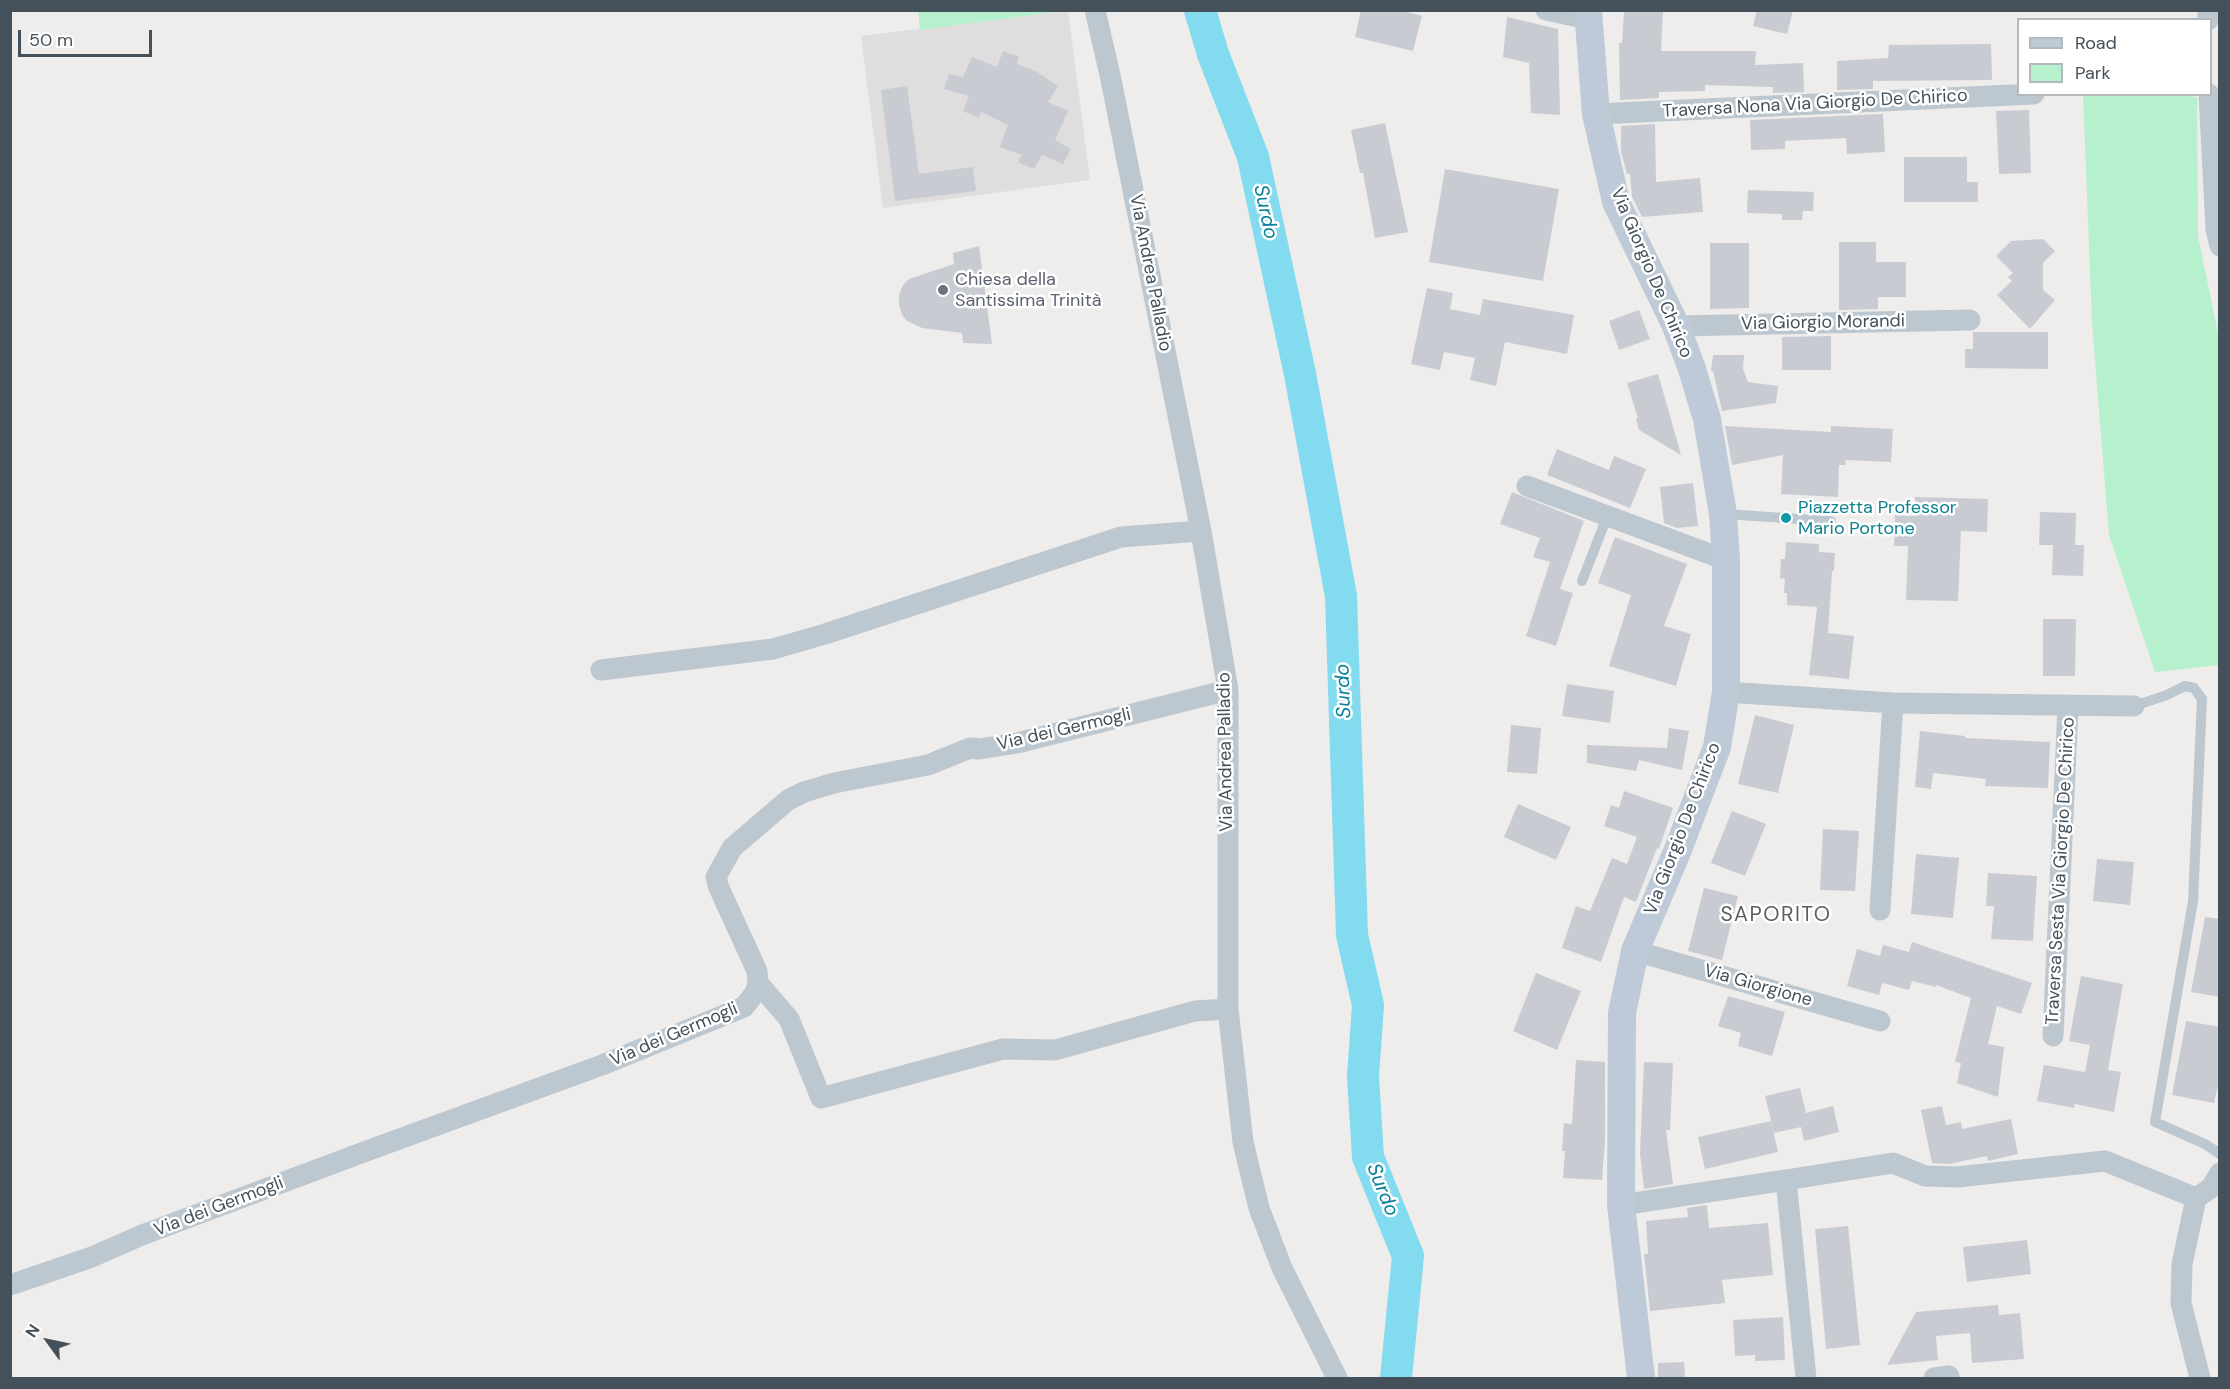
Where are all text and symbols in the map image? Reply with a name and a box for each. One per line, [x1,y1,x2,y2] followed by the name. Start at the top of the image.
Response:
[21,18,154,56] scale bar
[2017,18,2212,96] legend
[29,28,73,52] text: 50 m
[2075,31,2117,55] text: Road
[2075,61,2111,85] text: Park
[1662,85,1968,123] street label: Traversa Nona Via Giorgio De Chirico
[1248,183,1282,241] water label: Surdo
[1605,185,1697,361] street label: Via Giorgio De Chirico
[1124,193,1176,353] street label: Via Andrea Palladio
[955,269,1102,312] place label: Chiesa della Santissima Trinità
[936,283,950,297] marker: Chiesa della Santissima Trinità
[1741,311,1905,335] street label: Via Giorgio Morandi
[1798,497,1956,540] place label: Piazzetta Professor Mario Portone
[1779,511,1793,525] marker: Piazzetta Professor Mario Portone
[1331,663,1357,719] water label: Surdo
[1214,672,1238,832] street label: Via Andrea Palladio
[995,704,1133,756] street label: Via dei Germogli
[2042,716,2080,1026] street label: Traversa Sesta Via Giorgio De Chirico
[1640,740,1726,918] street label: Via Giorgio De Chirico
[1720,902,1832,928] district label: SAPORITO
[1701,960,1815,1012] street label: Via Giorgione
[607,998,741,1072] street label: Via dei Germogli
[1361,1160,1403,1220] water label: Surdo
[151,1172,287,1242] street label: Via dei Germogli
[18,1311,78,1371] north arrow
[20,1320,44,1342] text: N

